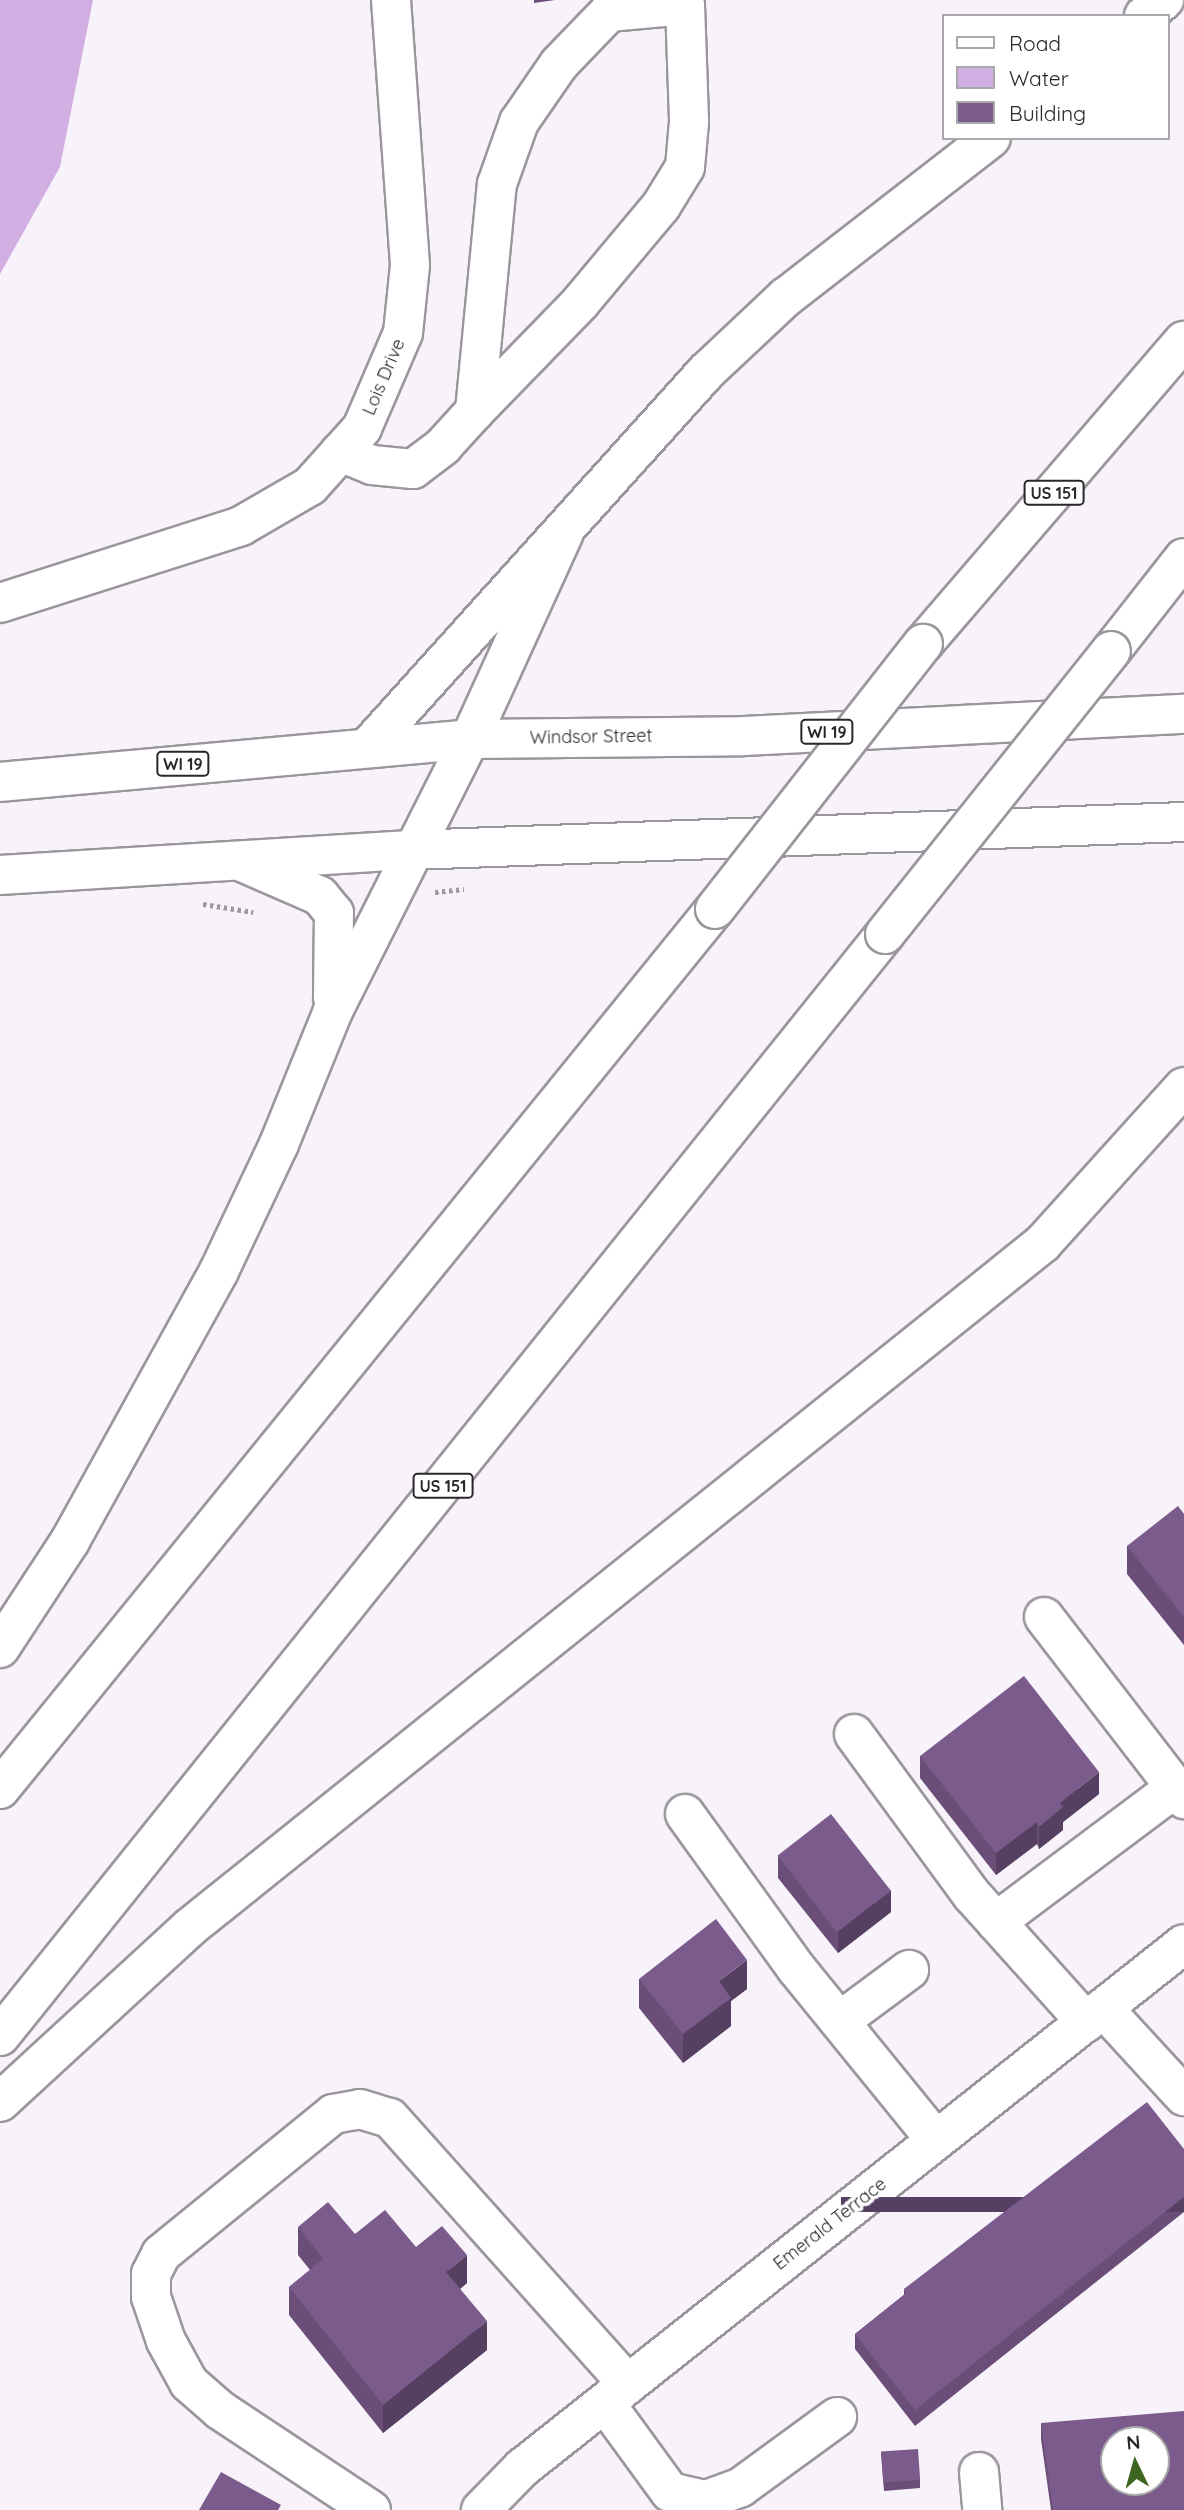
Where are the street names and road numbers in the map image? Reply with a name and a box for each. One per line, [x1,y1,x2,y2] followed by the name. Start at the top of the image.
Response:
[358,336,410,418] street label: Lois Drive
[1023,480,1086,506] road number: US 151
[799,720,855,744] road number: WI 19
[529,725,653,749] street label: Windsor Street
[155,751,211,776] road number: WI 19
[412,1474,474,1498] road number: US 151
[769,2173,891,2275] street label: Emerald Terrace

